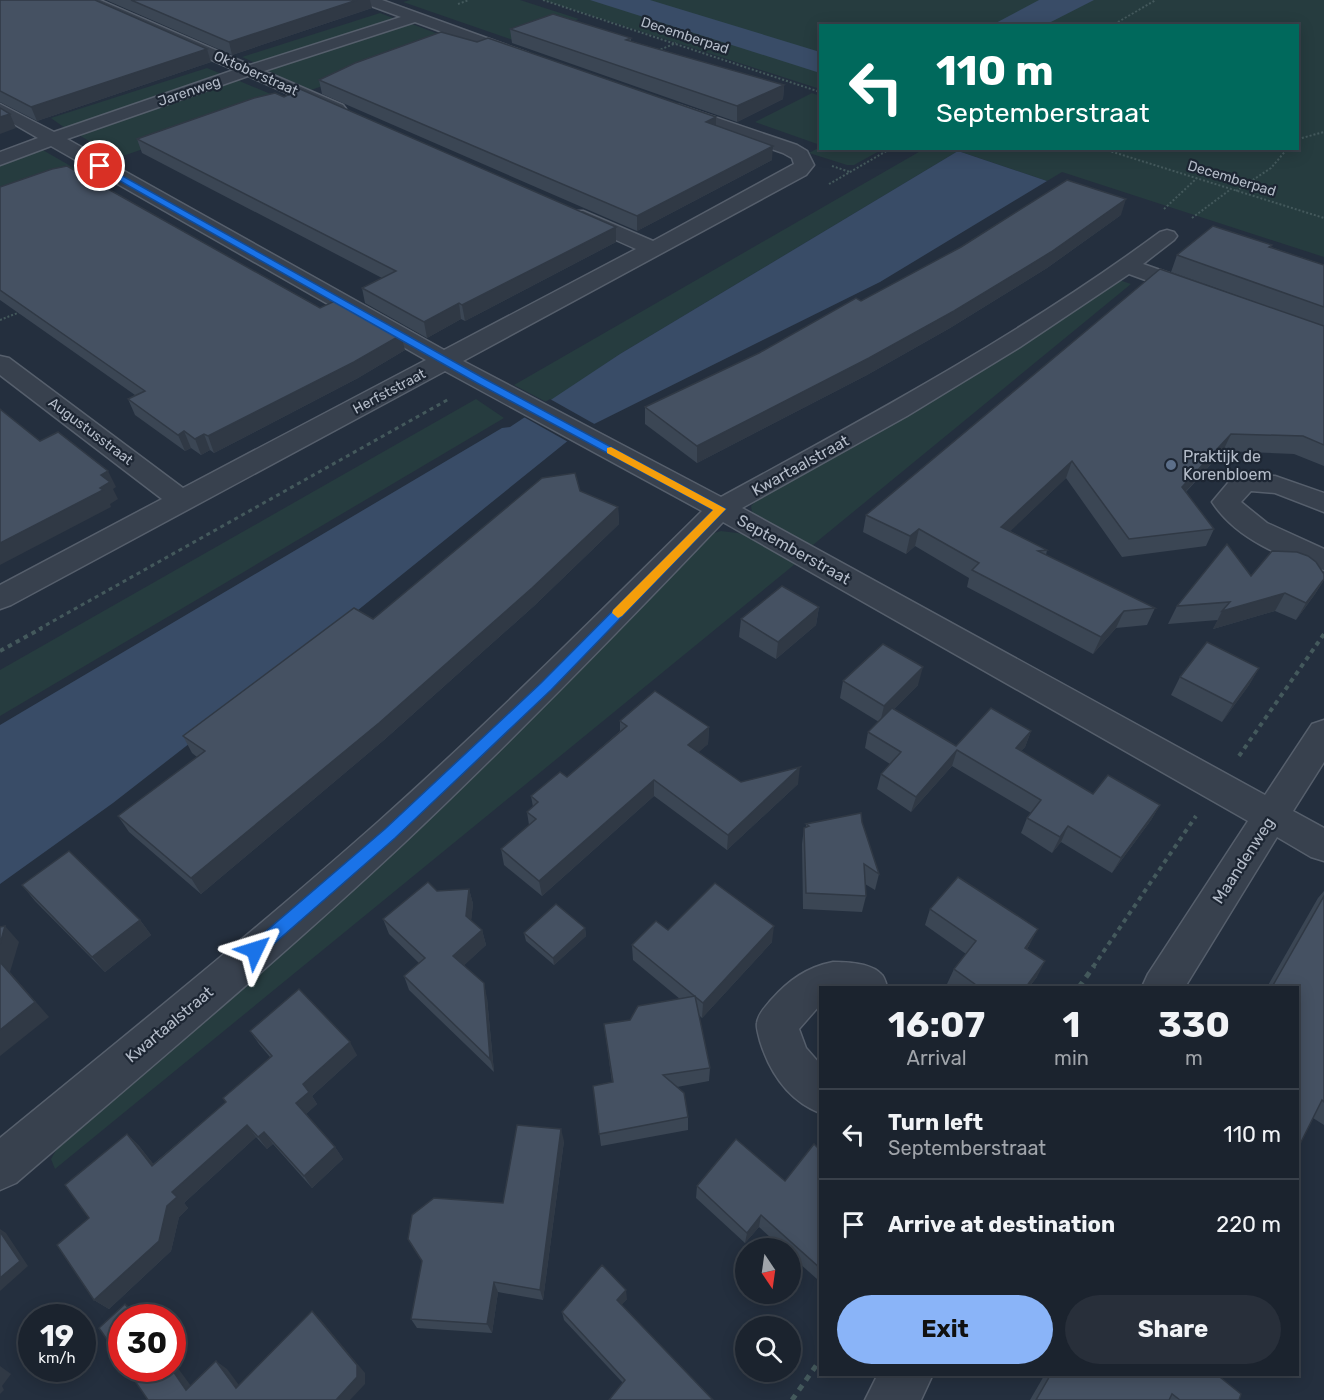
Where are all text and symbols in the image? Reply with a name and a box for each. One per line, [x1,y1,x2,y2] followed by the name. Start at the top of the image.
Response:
[639,13,731,58] street label: Decemberpad
[936,46,1054,96] text: 110 m
[211,47,301,100] street label: Oktoberstraat
[837,48,915,126] icon: left
[156,73,223,110] street label: Jarenweg
[936,97,1150,129] text: Septemberstraat
[74,140,125,191] pin
[83,149,116,182] icon: arrive
[1186,157,1278,200] street label: Decemberpad
[350,365,429,418] street label: Herfststraat
[45,394,137,469] street label: Augustusstraat
[748,431,852,500] street label: Kwartaalstraat
[1183,447,1272,484] place label: Praktijk de Korenbloem
[1164,458,1178,472] marker: Praktijk de Korenbloem
[734,510,854,588] street label: Septemberstraat
[1208,813,1278,907] street label: Maandenweg
[223,918,287,982] position arrow
[122,982,217,1067] street label: Kwartaalstraat
[888,1003,985,1046] text: 16:07
[1063,1003,1080,1046] text: 1
[1158,1003,1230,1046] text: 330
[907,1046,967,1070] text: Arrival
[1054,1046,1089,1070] text: min
[1185,1046,1203,1070] text: m
[888,1109,983,1136] text: Turn left
[837,1118,870,1151] icon: left
[1223,1121,1281,1148] text: 110 m
[888,1136,1046,1160] text: Septemberstraat
[837,1208,870,1241] icon: arrive
[888,1211,1115,1238] text: Arrive at destination
[1216,1211,1281,1238] text: 220 m
[735,1238,801,1304] north arrow
[735,1238,801,1382] map controls
[837,1295,1053,1364] button: Exit
[1065,1295,1281,1364] button: Share
[108,1304,186,1382] speed limit sign: 30
[735,1316,801,1382] button: search
[40,1318,74,1354] text: 19
[38,1349,76,1367] text: km/h

